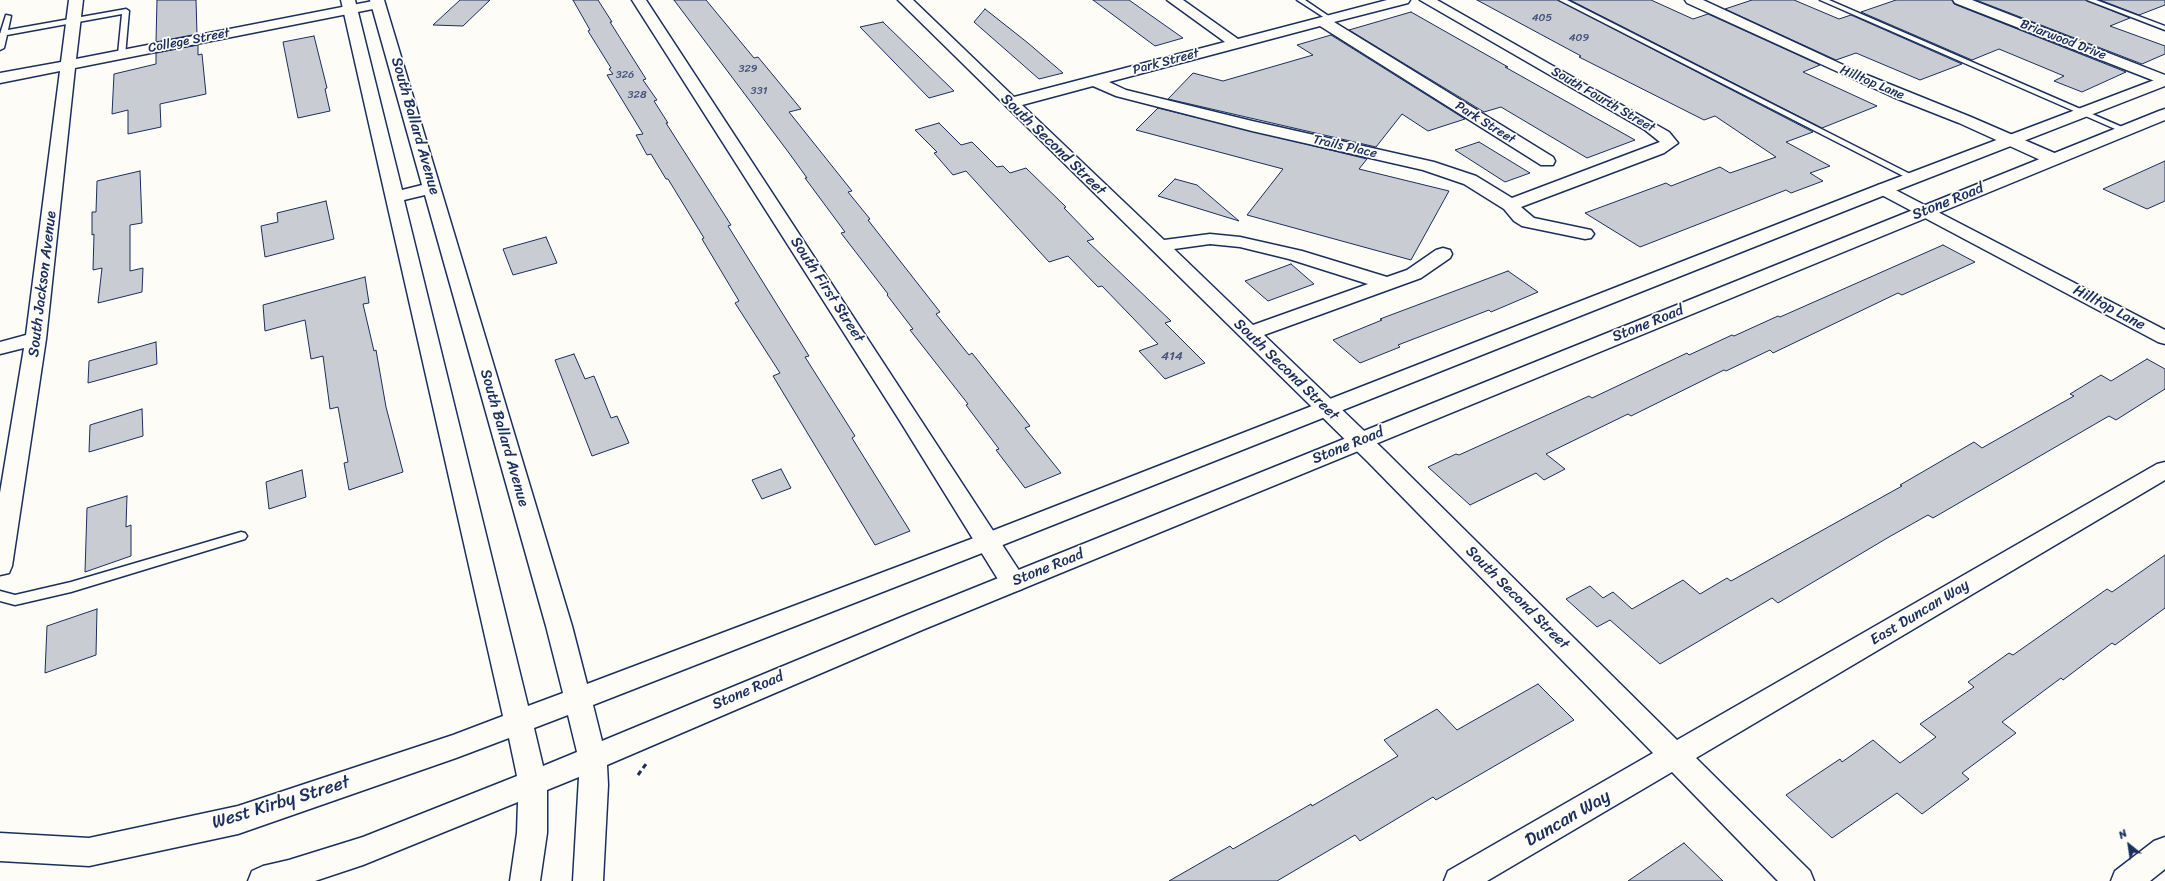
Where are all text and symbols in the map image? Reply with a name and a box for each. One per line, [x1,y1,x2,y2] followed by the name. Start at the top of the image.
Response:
[1532,11,1552,25] house number: 405
[2018,16,2108,64] street label: Briarwood Drive
[147,25,231,57] street label: College Street
[1569,31,1589,45] house number: 409
[1131,46,1201,78] street label: Park Street
[387,55,443,197] street label: South Ballard Avenue
[738,62,758,76] house number: 329
[1837,62,1907,104] street label: Hilltop Lane
[1548,64,1658,136] street label: South Fourth Street
[616,68,634,82] house number: 326
[751,84,767,98] house number: 331
[627,88,647,102] house number: 328
[997,90,1109,200] street label: South Second Street
[1452,98,1518,148] street label: Park Street
[1311,132,1379,162] street label: Trails Place
[1910,180,1986,224] street label: Stone Road
[25,210,61,358] street label: South Jackson Avenue
[786,234,868,346] street label: South First Street
[2070,281,2148,335] street label: Hilltop Lane
[1610,302,1686,346] street label: Stone Road
[1230,315,1342,425] street label: South Second Street
[1161,349,1183,365] house number: 414
[476,367,532,509] street label: South Ballard Avenue
[1310,424,1386,468] street label: Stone Road
[1461,542,1573,654] street label: South Second Street
[1010,546,1086,590] street label: Stone Road
[1867,576,1973,650] street label: East Duncan Way
[710,668,786,714] street label: Stone Road
[209,772,353,834] street label: West Kirby Street
[1522,786,1614,852] street label: Duncan Way
[2115,824,2131,844] text: N
[2109,825,2149,865] north arrow

